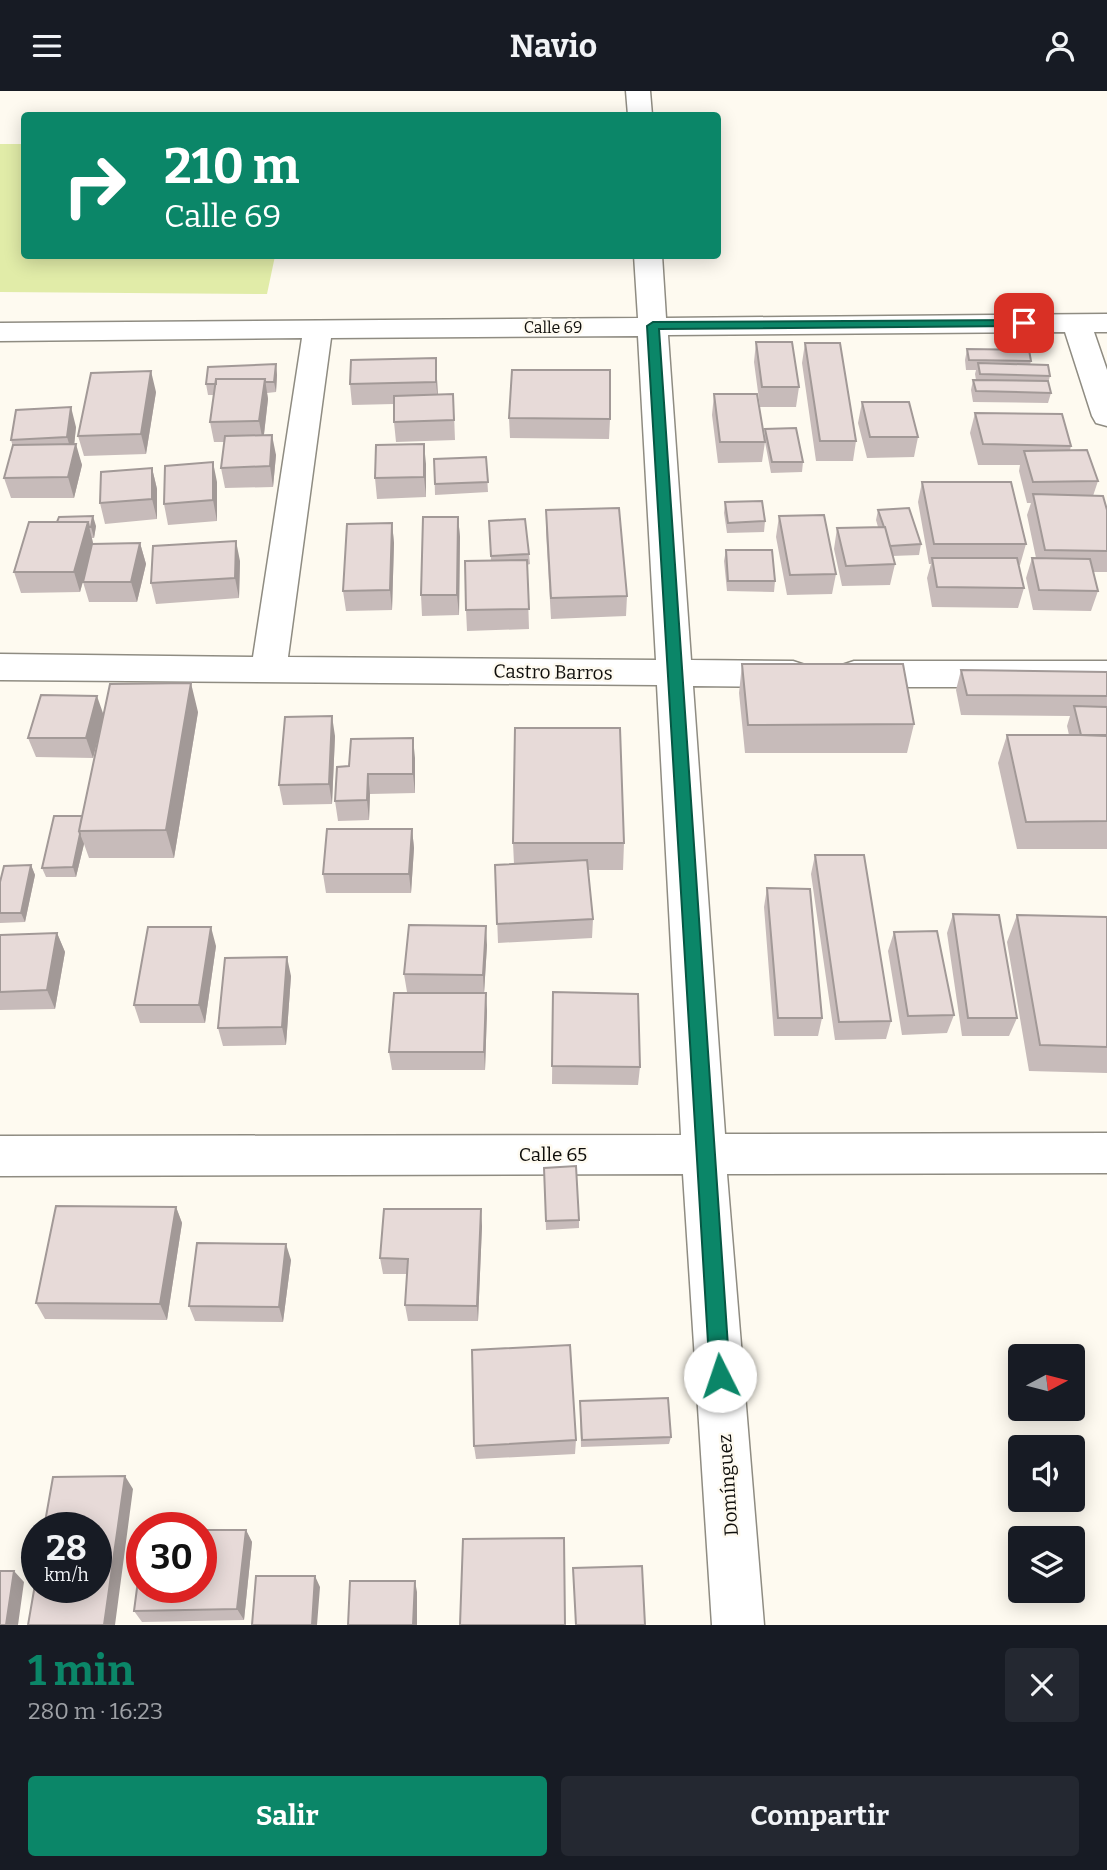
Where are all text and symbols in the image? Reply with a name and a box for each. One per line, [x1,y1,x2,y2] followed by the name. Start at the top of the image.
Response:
[28,27,66,65] icon: menu
[510,27,597,65] text: Navio
[1041,27,1079,65] icon: person
[164,137,299,196] text: 210 m
[49,140,140,231] icon: right
[164,197,281,235] text: Calle 69
[994,293,1054,353] pin
[1005,304,1043,342] icon: arrive
[524,318,582,337] street label: Calle 69
[493,659,613,685] street label: Castro Barros
[519,1143,587,1166] street label: Calle 65
[683,1339,757,1413] position arrow
[1008,1344,1085,1421] north arrow
[1008,1344,1085,1603] map controls
[713,1433,743,1537] street label: Domínguez
[1008,1435,1085,1512] button: sound
[126,1512,217,1603] speed limit sign: 30
[1008,1526,1085,1603] button: layers
[46,1527,87,1569] text: 28
[44,1564,89,1586] text: km/h
[28,1646,134,1696] text: 1 min
[1005,1648,1079,1722] button: close
[28,1697,163,1725] text: 280 m · 16:23
[28,1776,547,1856] button: Salir
[561,1776,1079,1856] button: Compartir

